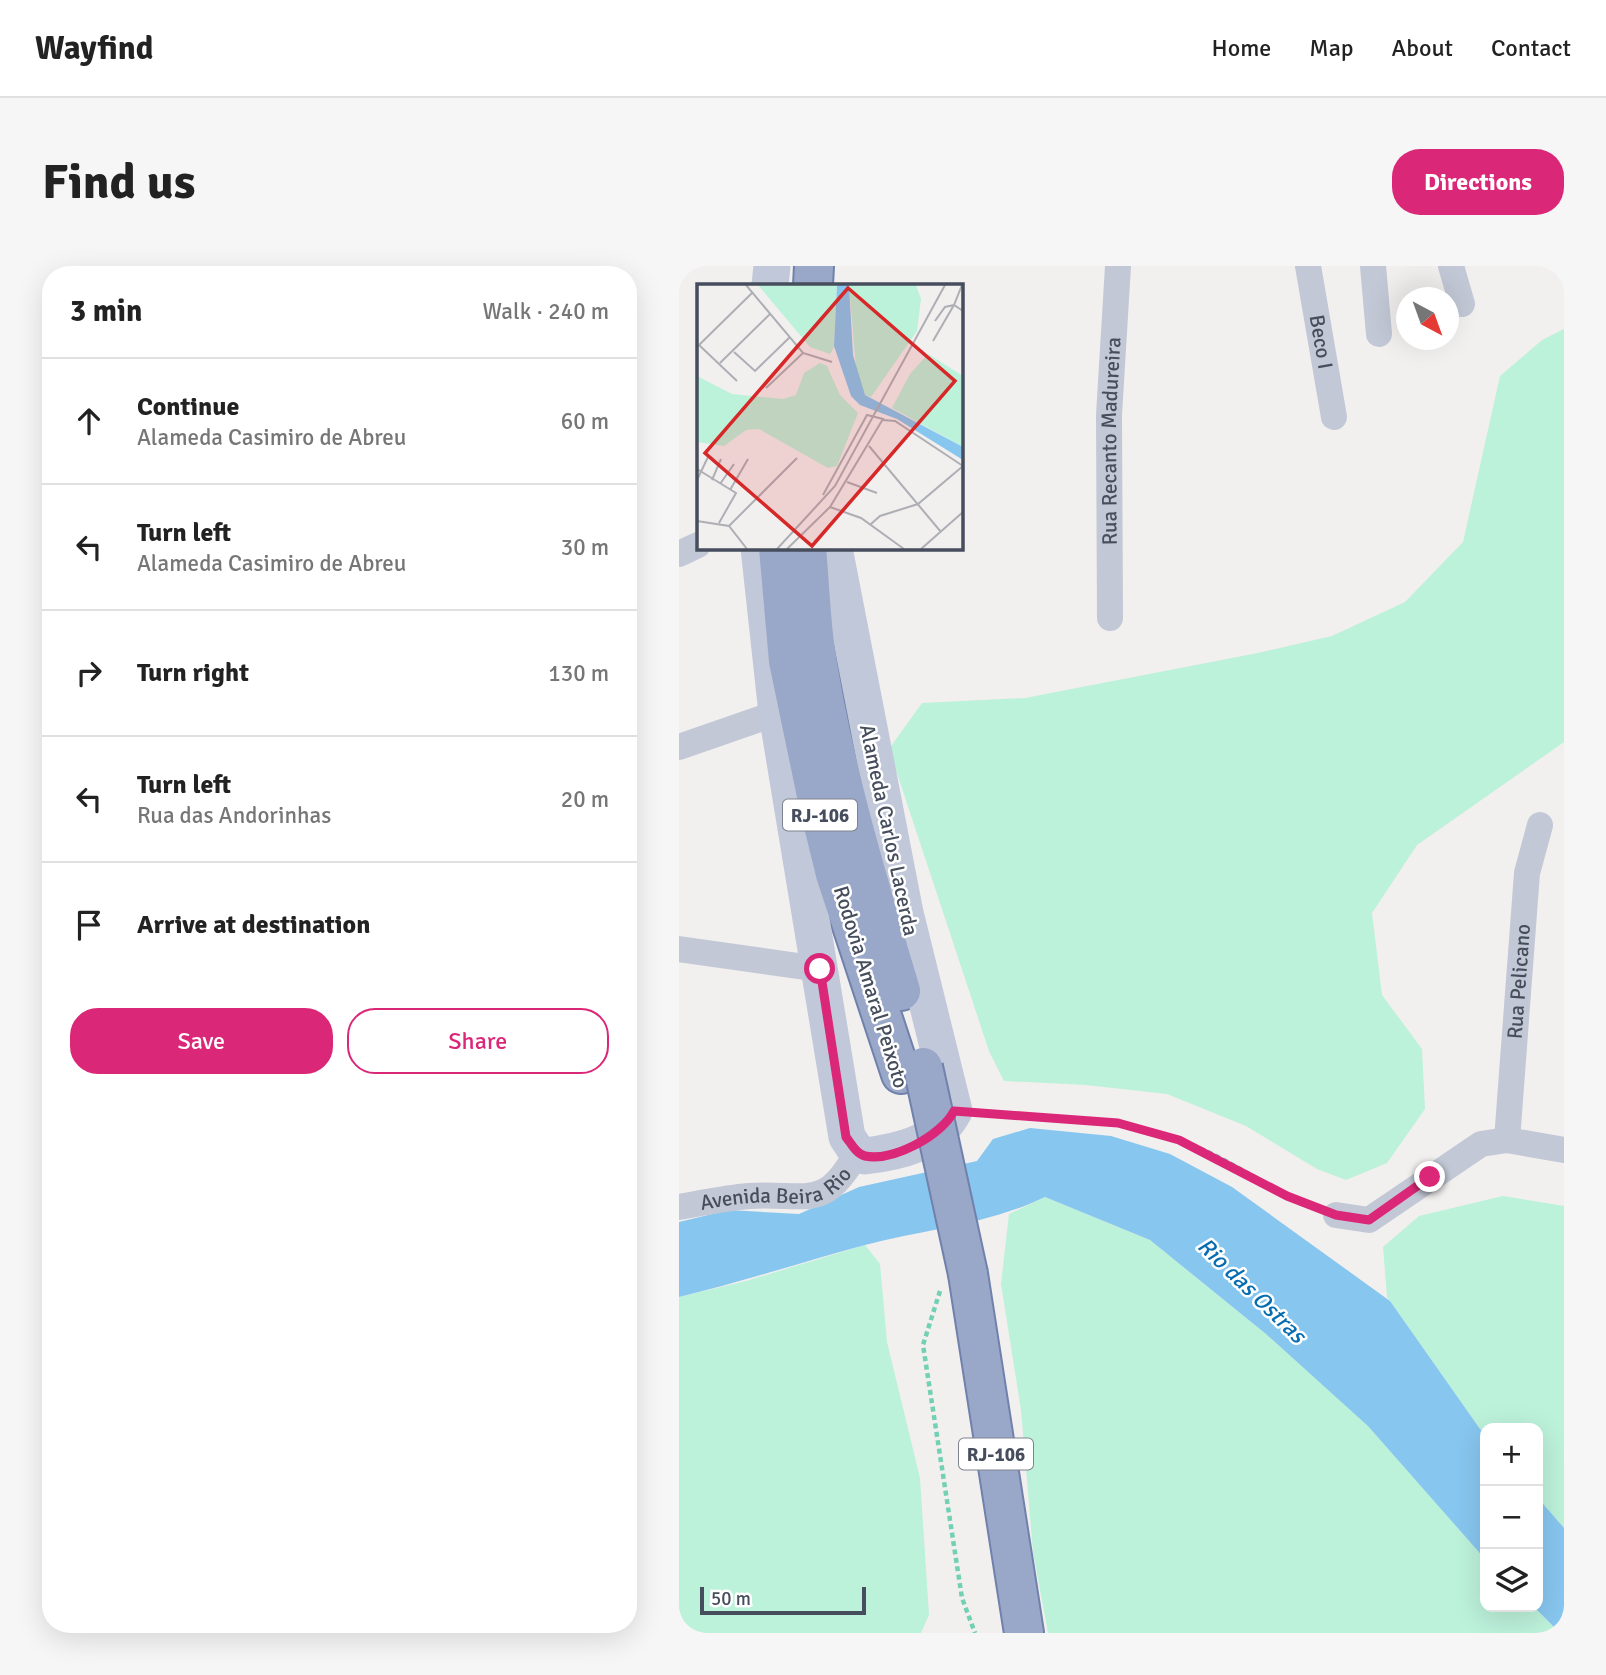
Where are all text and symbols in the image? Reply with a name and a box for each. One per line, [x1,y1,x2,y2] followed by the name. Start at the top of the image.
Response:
[35,28,154,69] text: Wayfind
[1211,33,1271,63] text: Home
[1309,33,1354,63] text: Map
[1392,33,1453,63] text: About
[1491,33,1571,63] text: Contact
[1392,149,1564,215] button: Directions
[42,152,195,212] text: Find us
[697,284,963,550] inset map
[1396,287,1459,350] north arrow
[70,293,142,330] text: 3 min
[483,297,609,326] text: Walk · 240 m
[1304,313,1339,371] street label: Beco I
[1096,336,1127,545] street label: Rua Recanto Madureira
[137,391,239,423] text: Continue
[70,402,108,440] icon: ahead
[561,407,609,436] text: 60 m
[137,423,406,452] text: Alameda Casimiro de Abreu
[137,517,231,549] text: Turn left
[70,528,108,566] icon: left
[561,533,609,562] text: 30 m
[137,549,406,578] text: Alameda Casimiro de Abreu
[70,654,108,692] icon: right
[137,657,249,689] text: Turn right
[548,659,609,688] text: 130 m
[854,722,924,938] street label: Alameda Carlos Lacerda
[137,769,231,801] text: Turn left
[70,780,108,818] icon: left
[561,785,609,814] text: 20 m
[783,800,857,830] road number: RJ-106
[137,801,331,830] text: Rua das Andorinhas
[828,883,914,1091] street label: Rodovia Amaral Peixoto
[70,906,108,944] icon: arrive
[137,909,370,941] text: Arrive at destination
[1502,923,1536,1040] street label: Rua Pelicano
[804,953,835,984] route start
[70,1008,333,1074] button: Save
[347,1008,609,1074] button: Share
[1414,1161,1445,1192] route end
[698,1162,857,1216] street label: Avenida Beira Rio
[1191,1232,1313,1351] water label: Rio das Ostras
[1480,1423,1543,1612] map controls
[1480,1423,1543,1486] button: +
[959,1438,1033,1470] road number: RJ-106
[1480,1486,1543,1549] button: −
[1480,1549,1543,1612] button: layers
[700,1584,866,1616] scale bar
[711,1587,751,1611] text: 50 m

